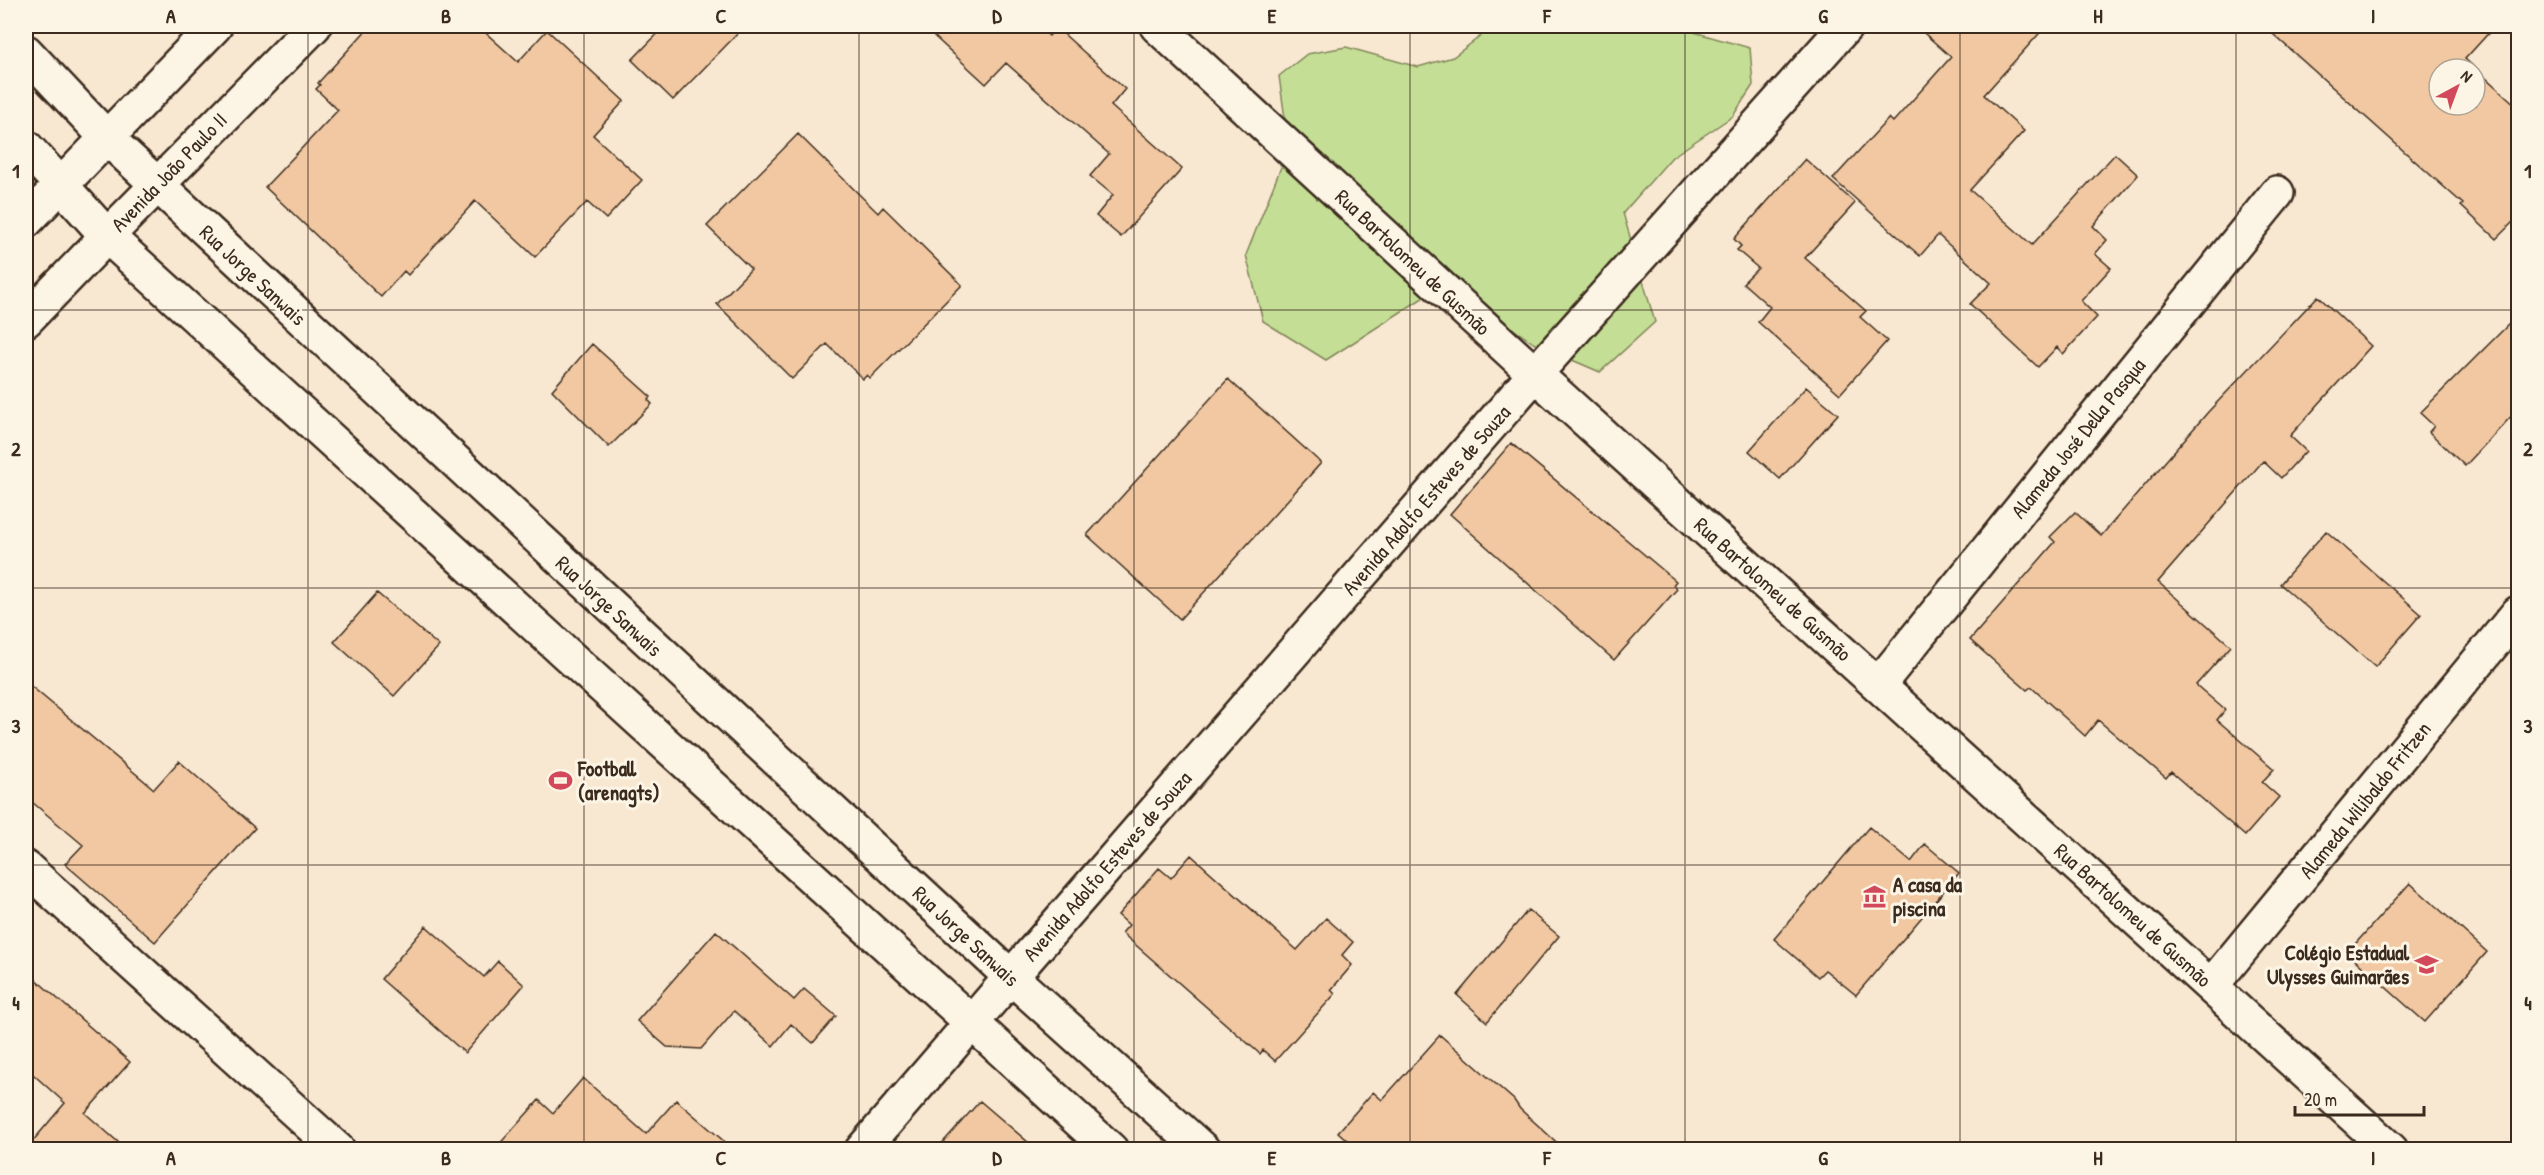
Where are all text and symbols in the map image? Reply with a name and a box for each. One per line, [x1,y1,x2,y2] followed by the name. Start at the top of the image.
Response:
[166,2,176,29] text: A
[441,2,451,29] text: B
[716,2,727,29] text: C
[992,2,1002,29] text: D
[1268,2,1277,29] text: E
[1542,2,1552,29] text: F
[1818,2,1828,29] text: G
[2093,2,2103,29] text: H
[2371,2,2375,29] text: I
[2427,57,2487,117] north arrow
[2456,65,2478,87] text: N
[104,106,234,238] street label: Avenida João Paulo II
[12,157,20,184] text: 1
[2524,157,2532,184] text: 1
[1329,182,1497,342] street label: Rua Bartolomeu de Gusmão
[193,218,313,332] street label: Rua Jorge Sanwais
[2004,352,2152,524] street label: Alameda José Della Pasqua
[1335,399,1517,601] street label: Avenida Adolfo Esteves de Souza
[11,435,21,462] text: 2
[2523,435,2533,462] text: 2
[1688,510,1858,668] street label: Rua Bartolomeu de Gusmão
[549,549,669,663] street label: Rua Jorge Sanwais
[12,712,21,739] text: 3
[2524,712,2533,739] text: 3
[2293,715,2437,885] street label: Alameda Wilibaldo Fritzen
[577,754,660,808] place label: Football (arenagts)
[1016,765,1198,967] street label: Avenida Adolfo Esteves de Souza
[547,767,573,793] sports icon: Football (arenagts)
[2048,836,2218,994] street label: Rua Bartolomeu de Gusmão
[1893,870,1963,924] place label: A casa da piscina
[906,879,1026,993] street label: Rua Jorge Sanwais
[1862,883,1888,909] museum icon: A casa da piscina
[2267,938,2409,992] place label: Colégio Estadual Ulysses Guimarães
[2414,951,2440,977] school or university icon: Colégio Estadual Ulysses Guimarães
[12,989,20,1016] text: 4
[2524,989,2532,1016] text: 4
[2295,1079,2424,1117] scale bar
[2304,1087,2337,1112] text: 20 m
[166,1144,176,1171] text: A
[441,1144,451,1171] text: B
[716,1144,727,1171] text: C
[992,1144,1002,1171] text: D
[1268,1144,1277,1171] text: E
[1542,1144,1552,1171] text: F
[1818,1144,1828,1171] text: G
[2093,1144,2103,1171] text: H
[2371,1144,2375,1171] text: I

